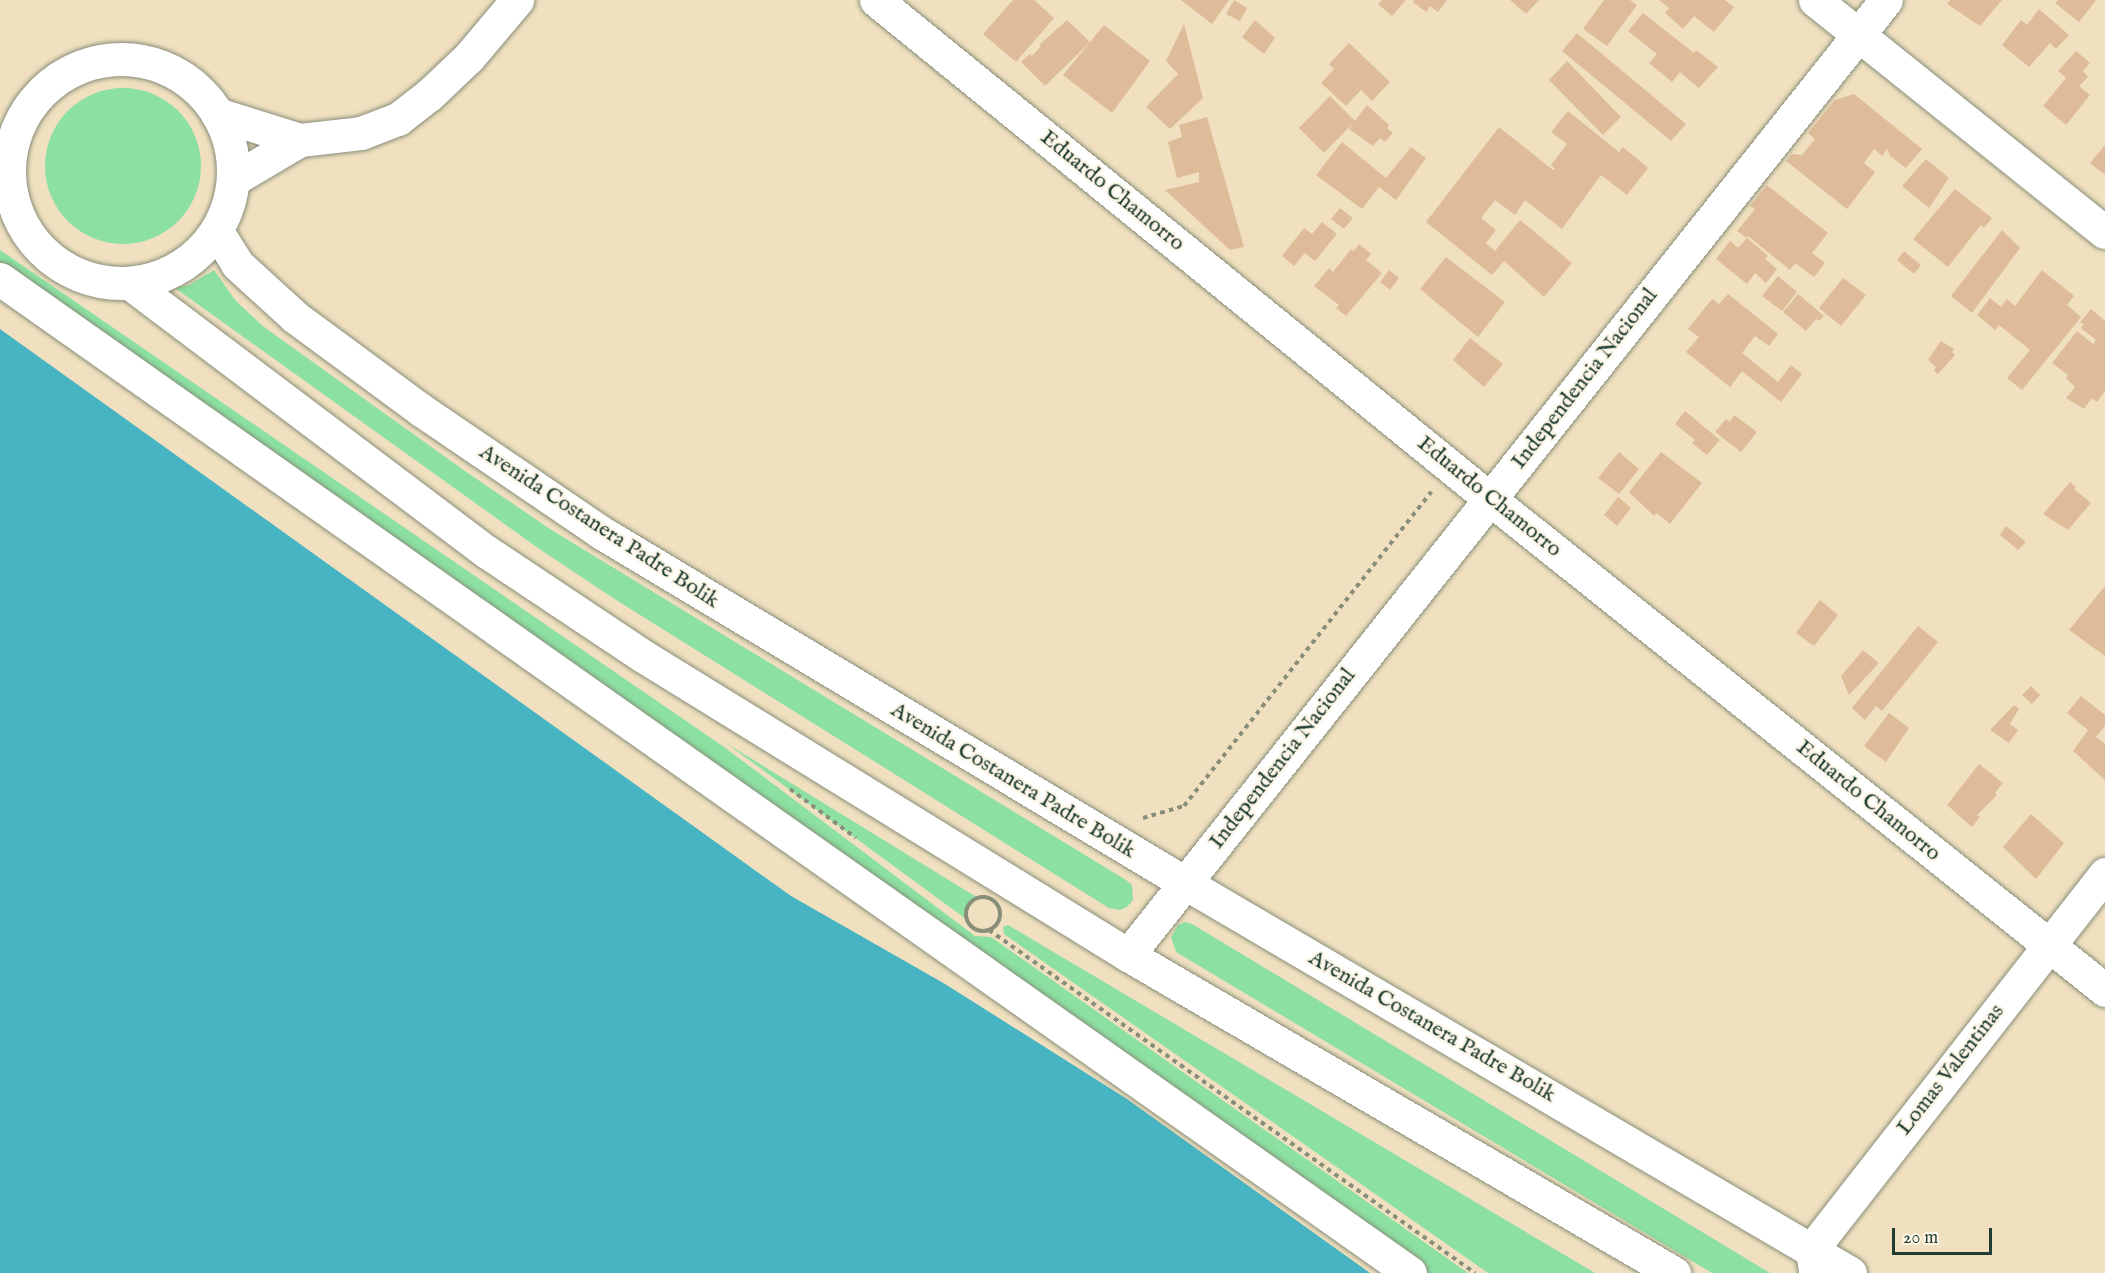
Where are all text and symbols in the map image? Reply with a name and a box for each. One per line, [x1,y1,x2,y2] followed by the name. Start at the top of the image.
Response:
[1035,125,1189,257] street label: Eduardo Chamorro
[1506,283,1664,475] street label: Independencia Nacional
[1412,431,1566,563] street label: Eduardo Chamorro
[474,439,724,615] street label: Avenida Costanera Padre Bolik
[1204,663,1362,855] street label: Independencia Nacional
[886,697,1140,865] street label: Avenida Costanera Padre Bolik
[1791,735,1945,867] street label: Eduardo Chamorro
[1304,945,1560,1109] street label: Avenida Costanera Padre Bolik
[1892,999,2010,1141] street label: Lomas Valentinas
[1895,1216,1996,1254] scale bar
[1903,1227,1938,1250] text: 20 m

